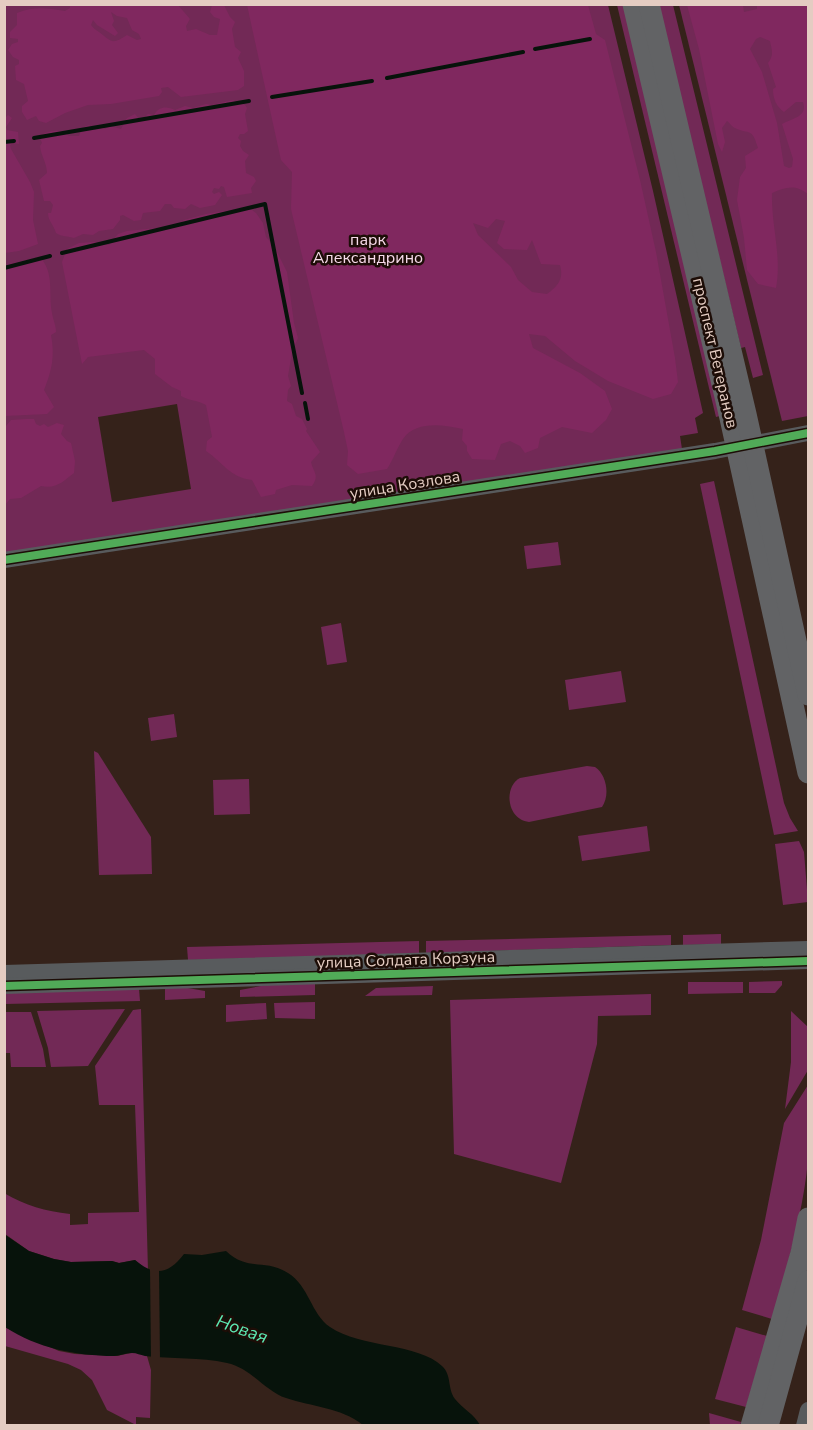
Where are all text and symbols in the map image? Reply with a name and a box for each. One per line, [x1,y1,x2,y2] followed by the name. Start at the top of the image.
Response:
[313,229,423,269] park label: парк Александрино
[687,276,743,431] street label: проспект Ветеранов
[348,465,462,505] street label: улица Козлова
[316,946,496,974] street label: улица Солдата Корзуна
[213,1309,271,1349] water label: Новая

